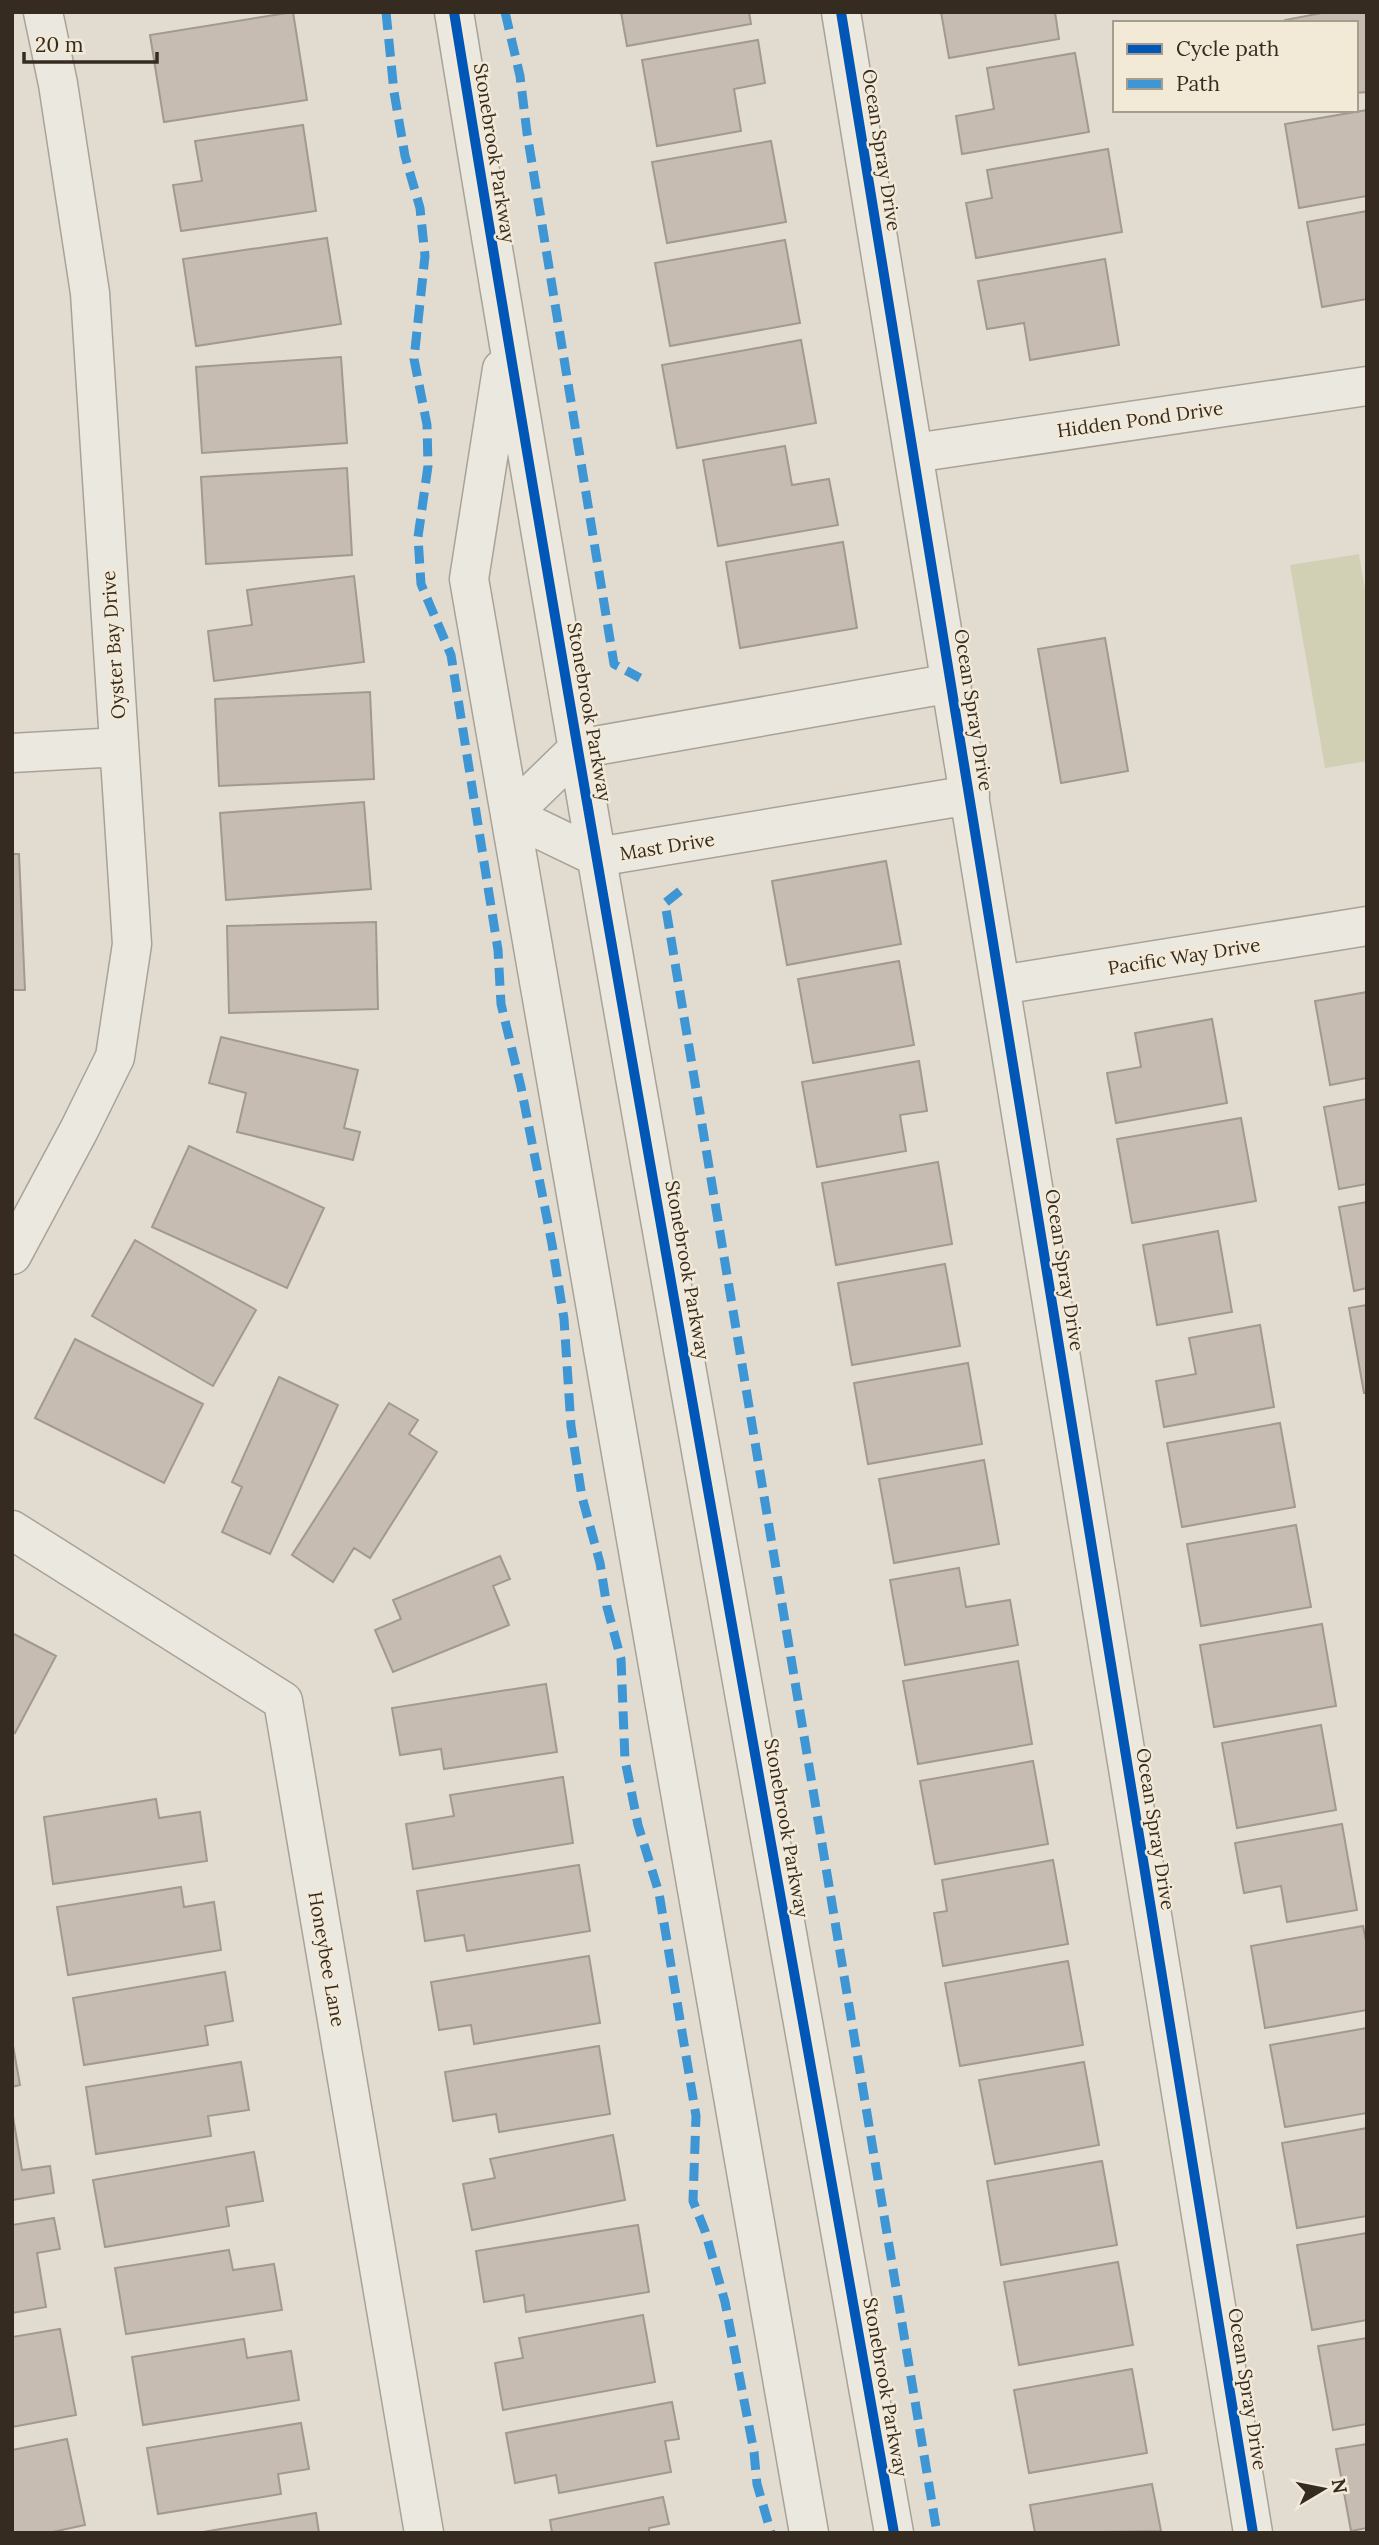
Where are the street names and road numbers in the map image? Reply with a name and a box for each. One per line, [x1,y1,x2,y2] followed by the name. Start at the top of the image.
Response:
[469,61,521,245] street label: Stonebrook Parkway
[857,67,907,233] street label: Ocean Spray Drive
[1055,395,1225,443] street label: Hidden Pond Drive
[96,570,130,720] street label: Oyster Bay Drive
[562,620,618,804] street label: Stonebrook Parkway
[949,627,999,793] street label: Ocean Spray Drive
[618,827,716,865] street label: Mast Drive
[1106,932,1262,980] street label: Pacific Way Drive
[660,1178,716,1362] street label: Stonebrook Parkway
[1040,1187,1090,1353] street label: Ocean Spray Drive
[759,1736,815,1920] street label: Stonebrook Parkway
[1131,1746,1181,1912] street label: Ocean Spray Drive
[303,1890,351,2028] street label: Honeybee Lane
[858,2295,914,2479] street label: Stonebrook Parkway
[1223,2306,1273,2472] street label: Ocean Spray Drive

